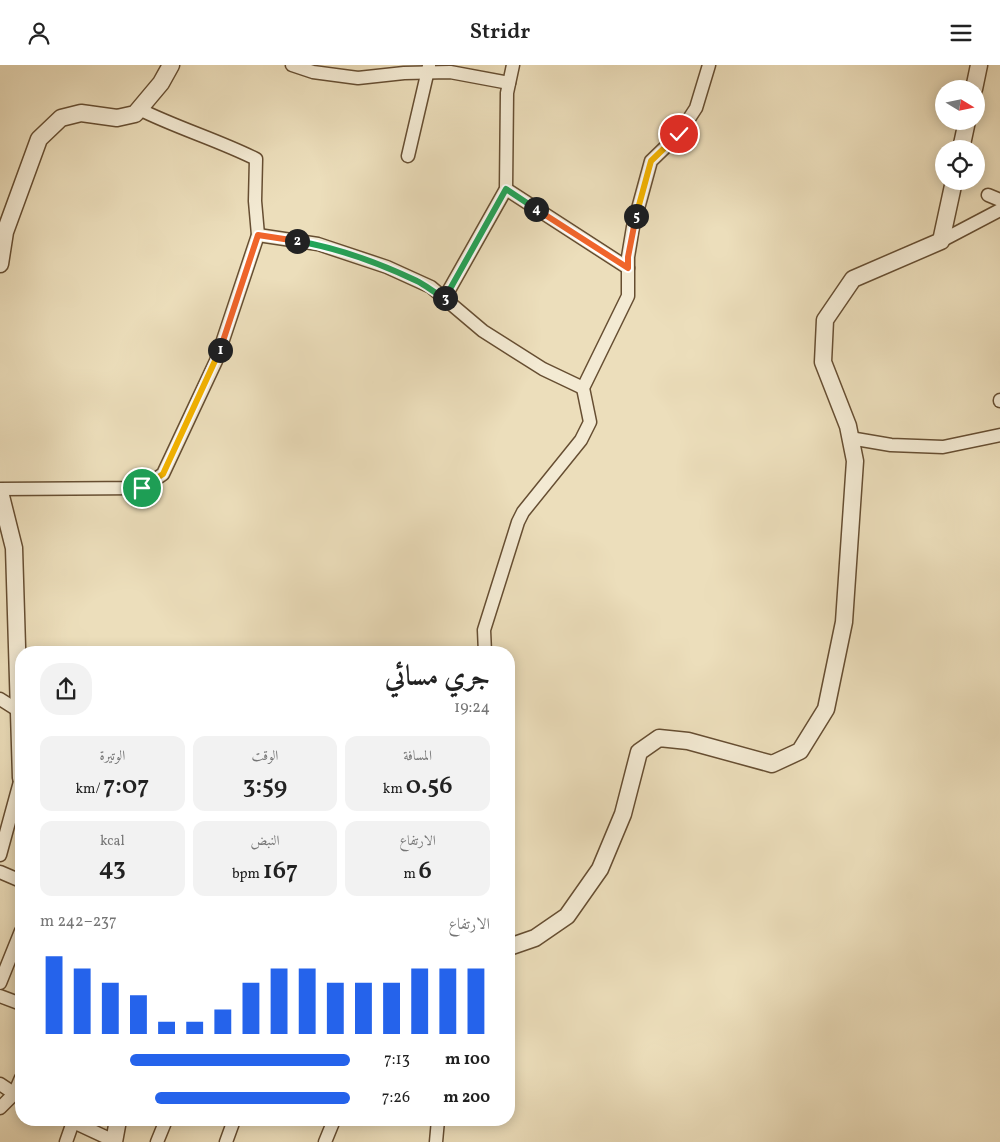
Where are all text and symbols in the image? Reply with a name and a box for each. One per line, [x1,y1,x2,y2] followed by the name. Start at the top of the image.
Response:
[470,17,530,48] text: Stridr
[25,19,53,47] icon: person
[947,19,975,47] icon: menu
[935,80,985,130] north arrow
[935,80,985,190] map controls
[658,113,700,155] pin
[665,120,693,148] icon: check
[935,140,985,190] button: locate
[524,197,548,221] pin: 4
[532,200,541,219] text: 4
[624,203,648,229] pin: 5
[633,207,640,226] text: 5
[284,229,310,253] pin: 2
[294,232,301,251] text: 2
[432,285,458,311] pin: 3
[442,289,449,308] text: 3
[208,337,232,363] pin: 1
[218,341,223,360] text: 1
[121,467,163,509] pin
[128,474,156,502] icon: arrive
[385,658,490,697] text: جري مسائي
[40,663,92,715] button: share
[454,697,490,719] text: 19:24
[99,747,125,766] text: الوتيرة
[252,747,278,766] text: الوقت
[403,747,432,766] text: المسافة
[103,769,149,804] text: 7:07
[243,769,287,804] text: 3:59
[406,769,453,804] text: 0.56
[75,780,103,799] text: /km
[383,780,406,799] text: km
[100,832,125,851] text: kcal
[251,832,279,851] text: النبض
[400,832,436,851] text: الارتفاع
[99,851,126,886] text: 43
[263,854,298,889] text: 167
[419,854,432,889] text: 6
[232,865,263,884] text: bpm
[403,865,419,884] text: m
[40,911,117,933] text: 237–242 m
[448,914,490,936] text: الارتفاع
[384,1049,410,1071] text: 7:13
[445,1049,490,1071] text: 100 m
[382,1087,410,1109] text: 7:26
[443,1087,490,1109] text: 200 m

